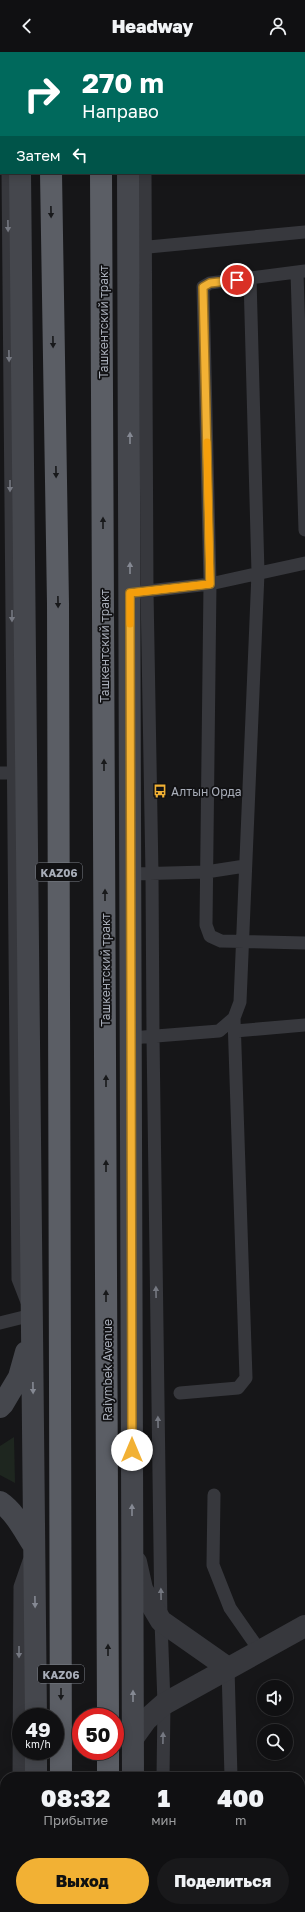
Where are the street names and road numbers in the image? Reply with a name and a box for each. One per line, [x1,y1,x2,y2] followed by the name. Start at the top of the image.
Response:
[96,265,111,379] street label: Ташкентский тракт
[97,589,112,703] street label: Ташкентский тракт
[36,863,82,881] road number: KАZ06
[98,913,113,1027] street label: Ташкентский тракт
[100,1319,115,1421] street label: Raiymbek Avenue
[38,1665,84,1683] road number: KАZ06

